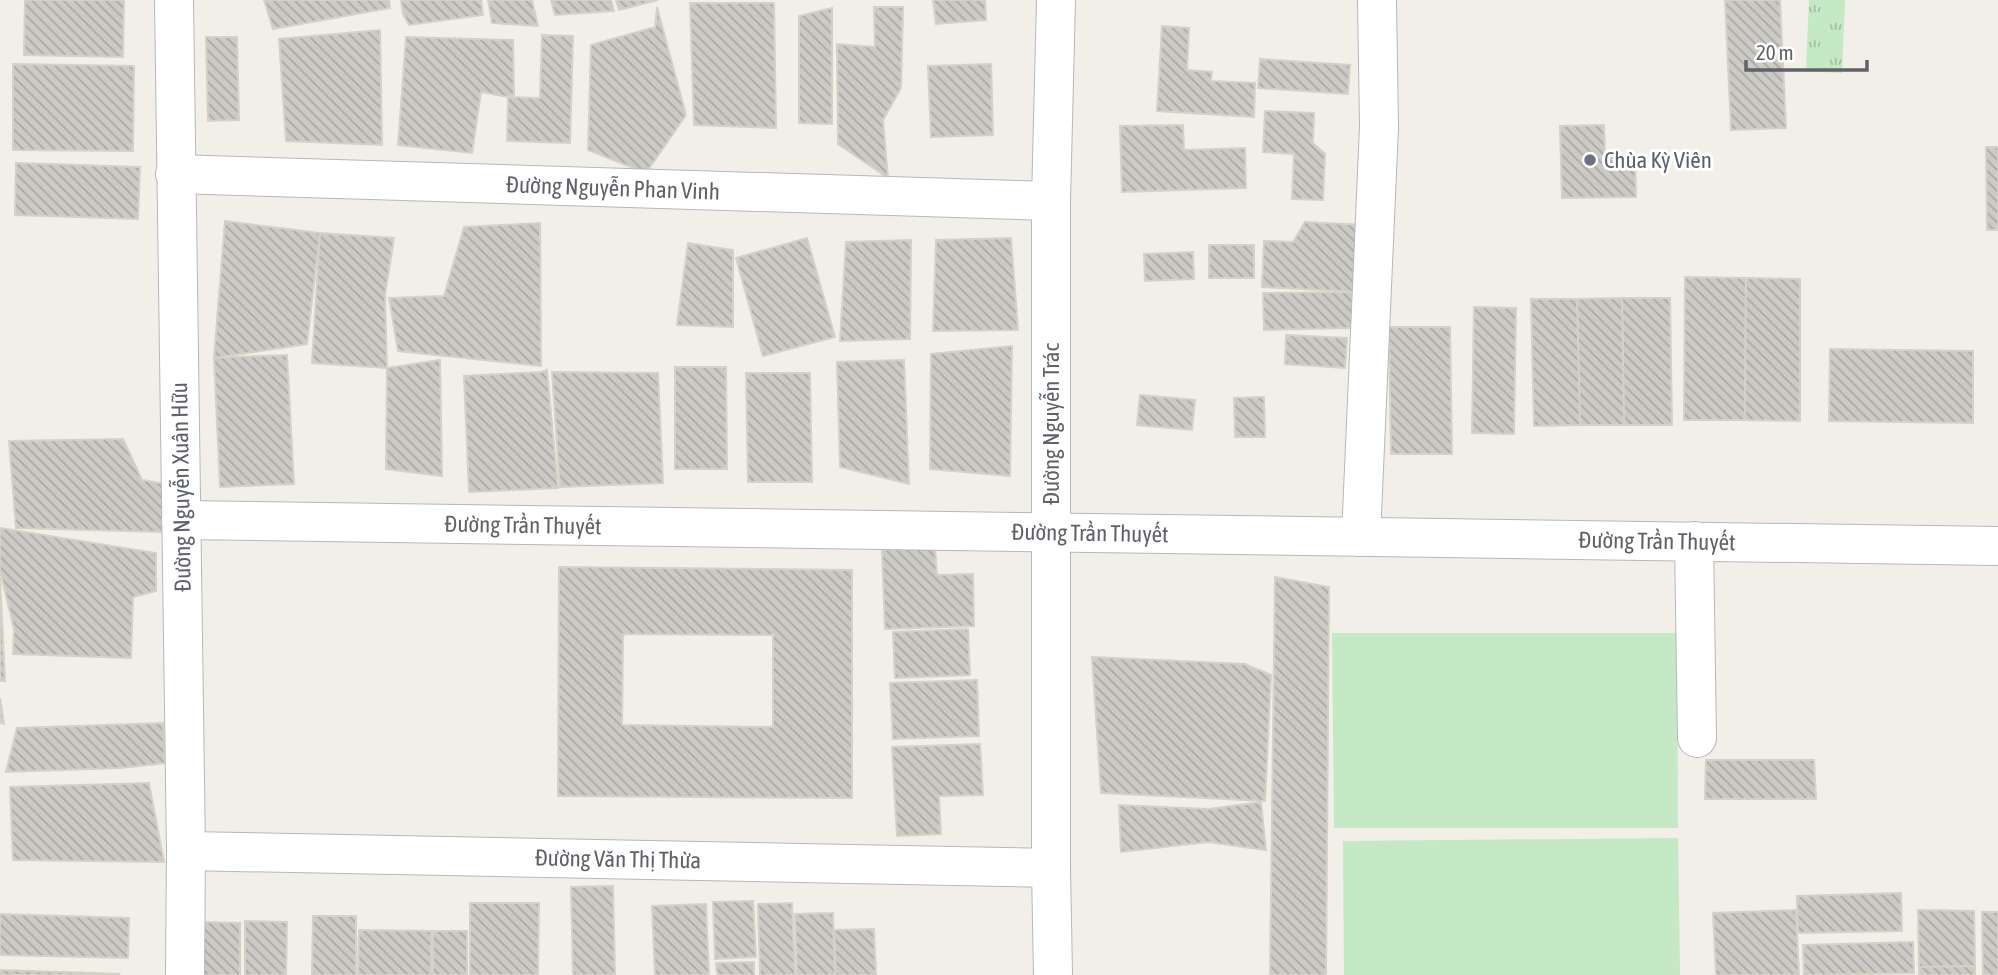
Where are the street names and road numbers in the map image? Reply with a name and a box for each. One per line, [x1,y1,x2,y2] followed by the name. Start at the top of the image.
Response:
[506,171,720,205] street label: Đường Nguyễn Phan Vinh
[1038,343,1064,505] street label: Đường Nguyễn Trác
[166,382,196,592] street label: Đường Nguyễn Xuân Hữu
[444,511,602,539] street label: Đường Trần Thuyết
[1011,519,1169,547] street label: Đường Trần Thuyết
[1578,527,1736,555] street label: Đường Trần Thuyết
[535,845,701,873] street label: Đường Văn Thị Thừa

